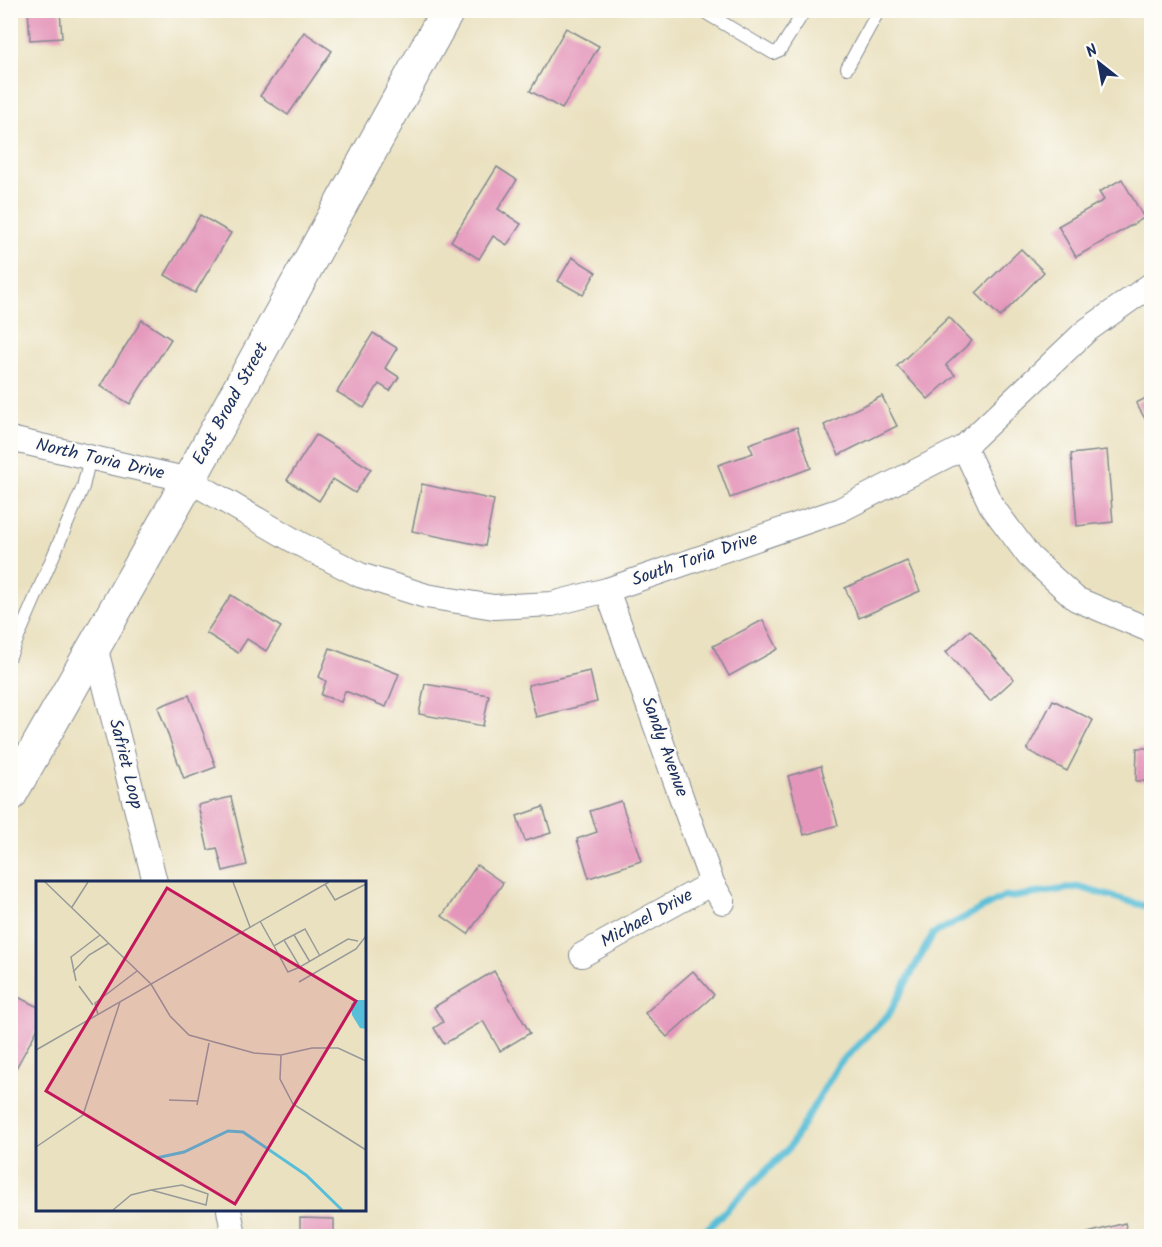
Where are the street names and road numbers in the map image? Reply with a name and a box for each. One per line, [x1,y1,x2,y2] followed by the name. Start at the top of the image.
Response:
[185,336,277,471] street label: East Broad Street
[33,431,167,489] street label: North Toria Drive
[628,525,762,595] street label: South Toria Drive
[632,693,696,801] street label: Sandy Avenue
[100,716,150,813] street label: Safriet Loop
[595,882,699,956] street label: Michael Drive

